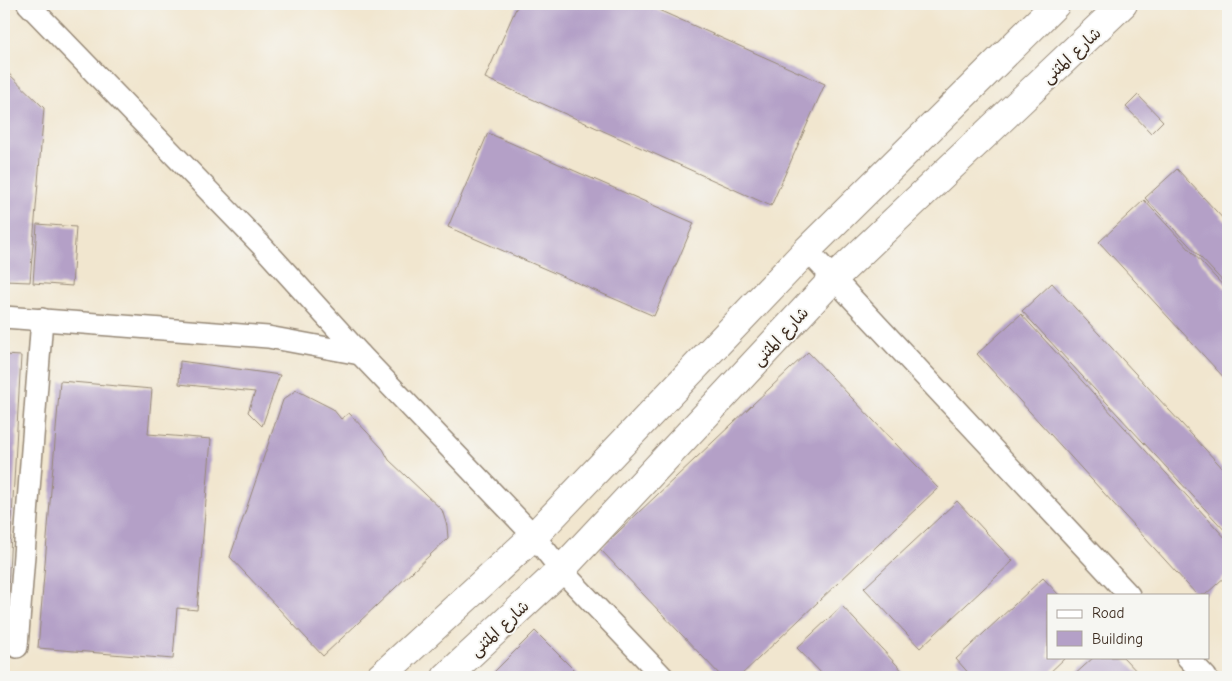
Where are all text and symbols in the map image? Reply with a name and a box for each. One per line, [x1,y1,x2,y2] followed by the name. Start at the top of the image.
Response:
[1039,24,1106,89] street label: شارع المثنى
[749,304,814,371] street label: شارع المثنى
[1047,594,1210,658] legend
[467,597,534,662] street label: شارع المثنى
[1092,604,1124,622] text: Road
[1092,630,1143,648] text: Building

